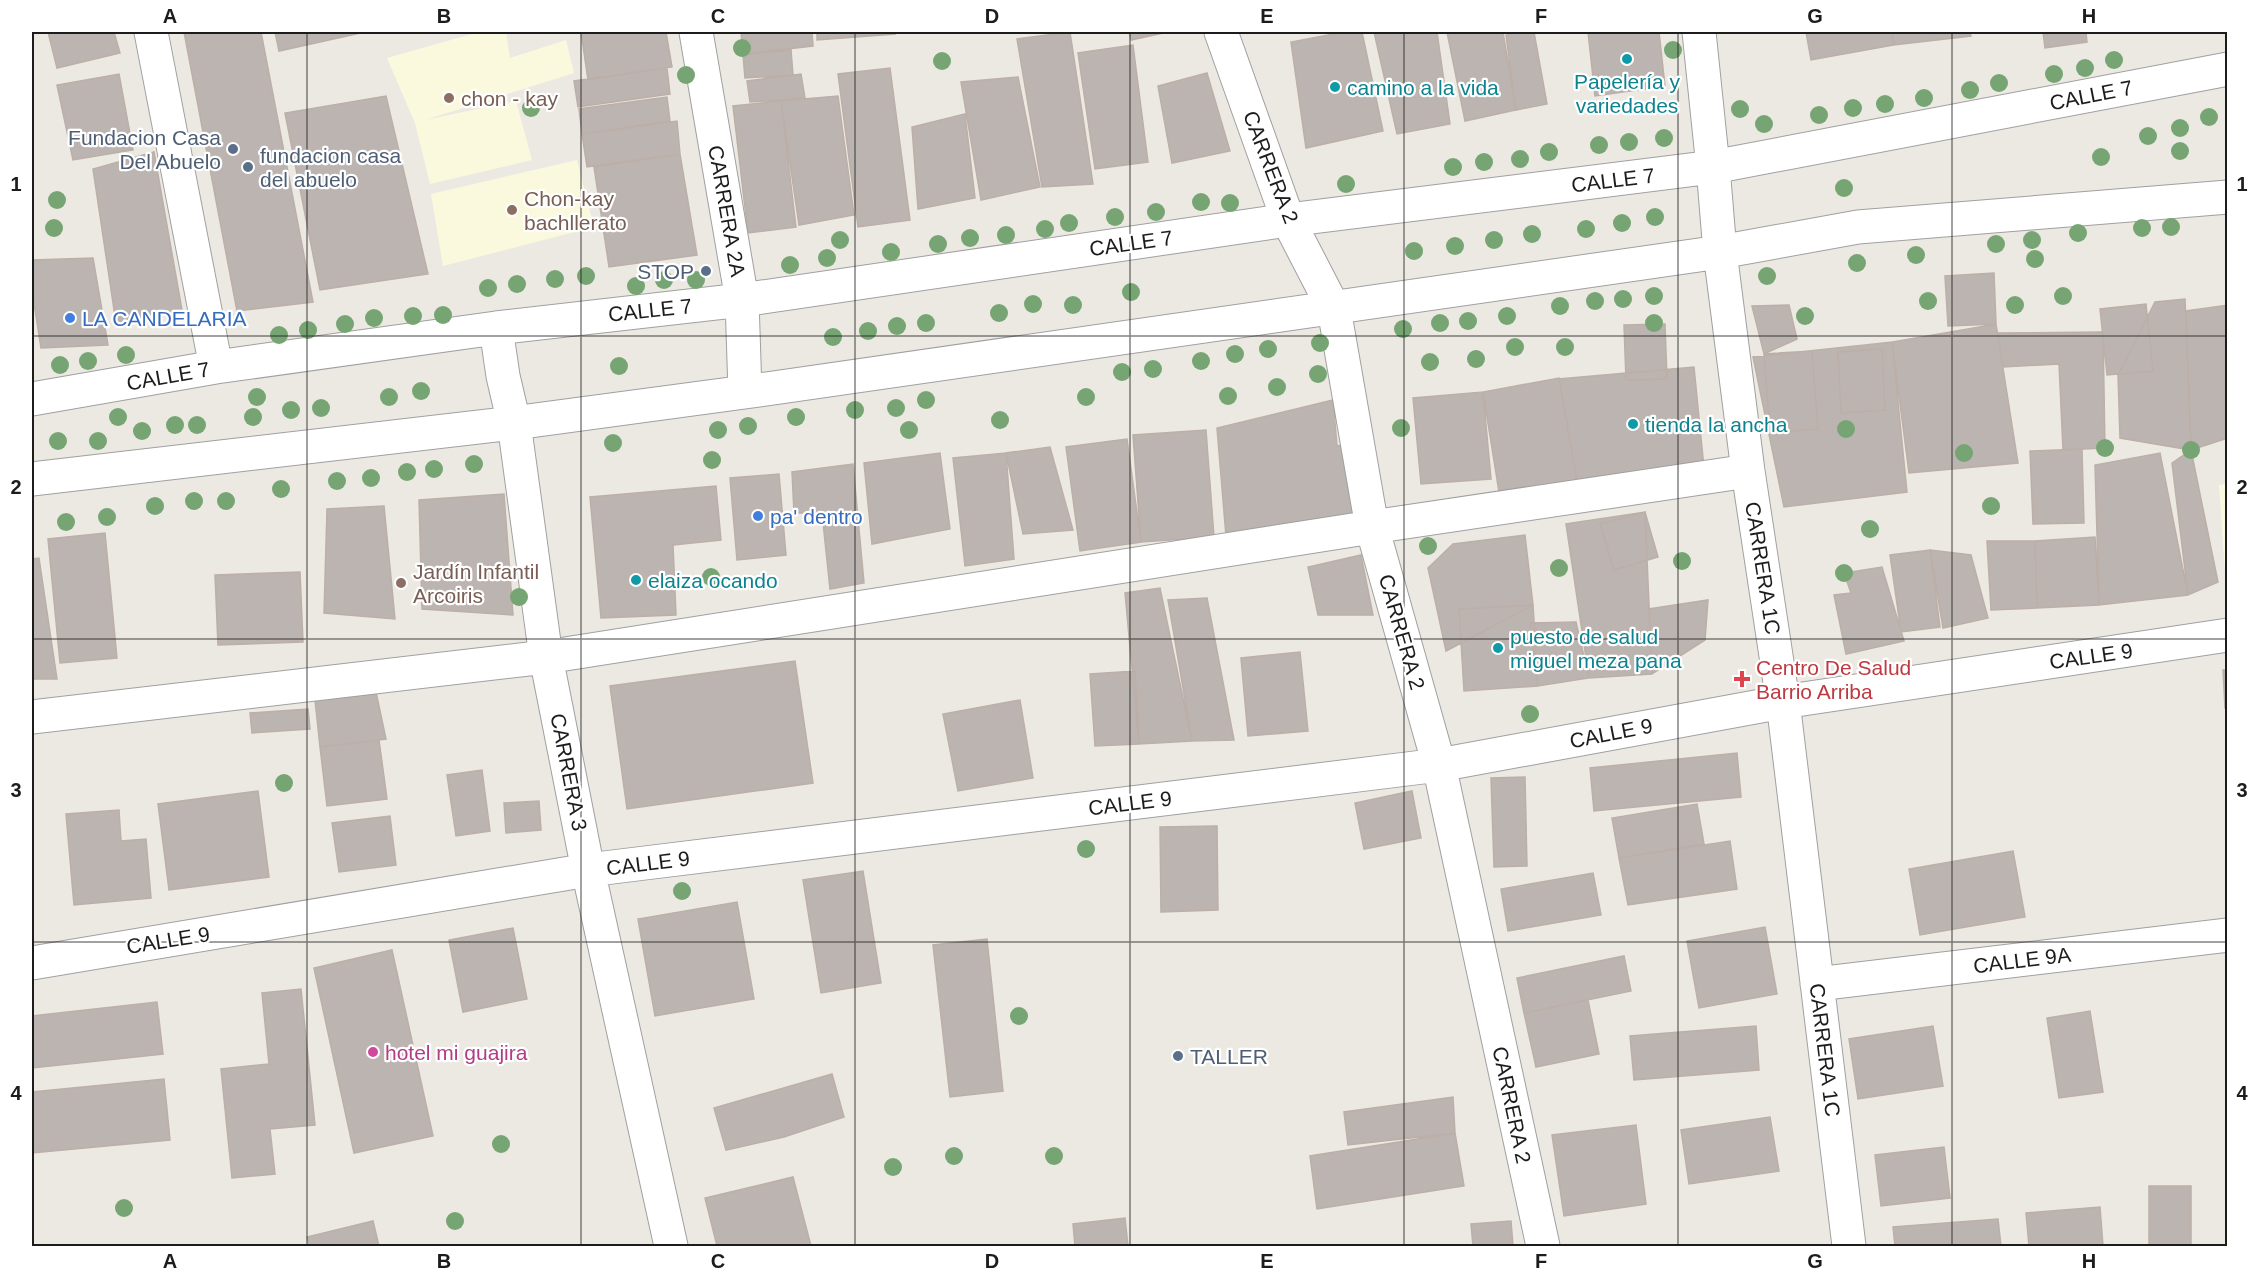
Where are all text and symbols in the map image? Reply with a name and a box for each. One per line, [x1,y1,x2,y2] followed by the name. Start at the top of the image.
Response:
[163,5,177,27] text: A
[437,5,451,27] text: B
[711,5,725,27] text: C
[985,5,999,27] text: D
[1260,5,1274,27] text: E
[1535,5,1547,27] text: F
[1807,5,1823,27] text: G
[2082,5,2096,27] text: H
[1620,52,1634,66] marker: Papelería y variedades
[1574,70,1681,117] place label: Papelería y variedades
[1347,76,1499,99] place label: camino a la vida
[2048,76,2134,114] street label: CALLE 7
[1328,80,1342,94] marker: camino a la vida
[461,87,558,110] place label: chon - kay
[442,91,456,105] marker: chon - kay
[1239,107,1303,227] street label: CARRERA 2
[68,126,221,173] place label: Fundacion Casa Del Abuelo
[226,142,240,156] marker: Fundacion Casa Del Abuelo
[704,143,750,279] street label: CARRERA 2A
[260,144,402,191] place label: fundacion casa del abuelo
[241,160,255,174] marker: fundacion casa del abuelo
[1570,163,1656,197] street label: CALLE 7
[10,173,22,195] text: 1
[2236,173,2248,195] text: 1
[524,187,627,234] place label: Chon-kay bachllerato
[505,203,519,217] marker: Chon-kay bachllerato
[1088,226,1174,260] street label: CALLE 7
[637,260,694,283] place label: STOP
[699,264,713,278] marker: STOP
[607,294,693,326] street label: CALLE 7
[82,307,247,330] place label: LA CANDELARIA
[63,311,77,325] marker: LA CANDELARIA
[125,357,211,395] street label: CALLE 7
[1645,413,1788,436] place label: tienda la ancha
[1626,417,1640,431] marker: tienda la ancha
[10,476,22,498] text: 2
[2236,476,2248,498] text: 2
[1741,500,1785,636] street label: CARRERA 1C
[770,505,863,528] place label: pa' dentro
[751,509,765,523] marker: pa' dentro
[413,560,539,607] place label: Jardín Infantil Arcoiris
[648,569,778,592] place label: elaiza ocando
[1375,572,1429,692] street label: CARRERA 2
[629,573,643,587] marker: elaiza ocando
[394,576,408,590] marker: Jardín Infantil Arcoiris
[1510,625,1682,672] place label: puesto de salud miguel meza pana
[2048,639,2134,673] street label: CALLE 9
[1491,641,1505,655] marker: puesto de salud miguel meza pana
[1756,656,1911,703] place label: Centro De Salud Barrio Arriba
[1733,670,1751,688] marker: Centro De Salud Barrio Arriba
[546,711,592,833] street label: CARRERA 3
[1568,714,1654,752] street label: CALLE 9
[10,779,22,801] text: 3
[2236,779,2248,801] text: 3
[1087,786,1173,820] street label: CALLE 9
[605,846,691,880] street label: CALLE 9
[125,922,211,958] street label: CALLE 9
[1972,943,2072,977] street label: CALLE 9A
[1805,982,1845,1118] street label: CARRERA 1C
[385,1041,528,1064] place label: hotel mi guajira
[1488,1044,1536,1166] street label: CARRERA 2
[366,1045,380,1059] marker: hotel mi guajira
[1190,1045,1268,1068] place label: TALLER
[1171,1049,1185,1063] marker: TALLER
[10,1082,22,1104] text: 4
[2236,1082,2248,1104] text: 4
[163,1250,177,1272] text: A
[437,1250,451,1272] text: B
[711,1250,725,1272] text: C
[985,1250,999,1272] text: D
[1260,1250,1274,1272] text: E
[1535,1250,1547,1272] text: F
[1807,1250,1823,1272] text: G
[2082,1250,2096,1272] text: H

